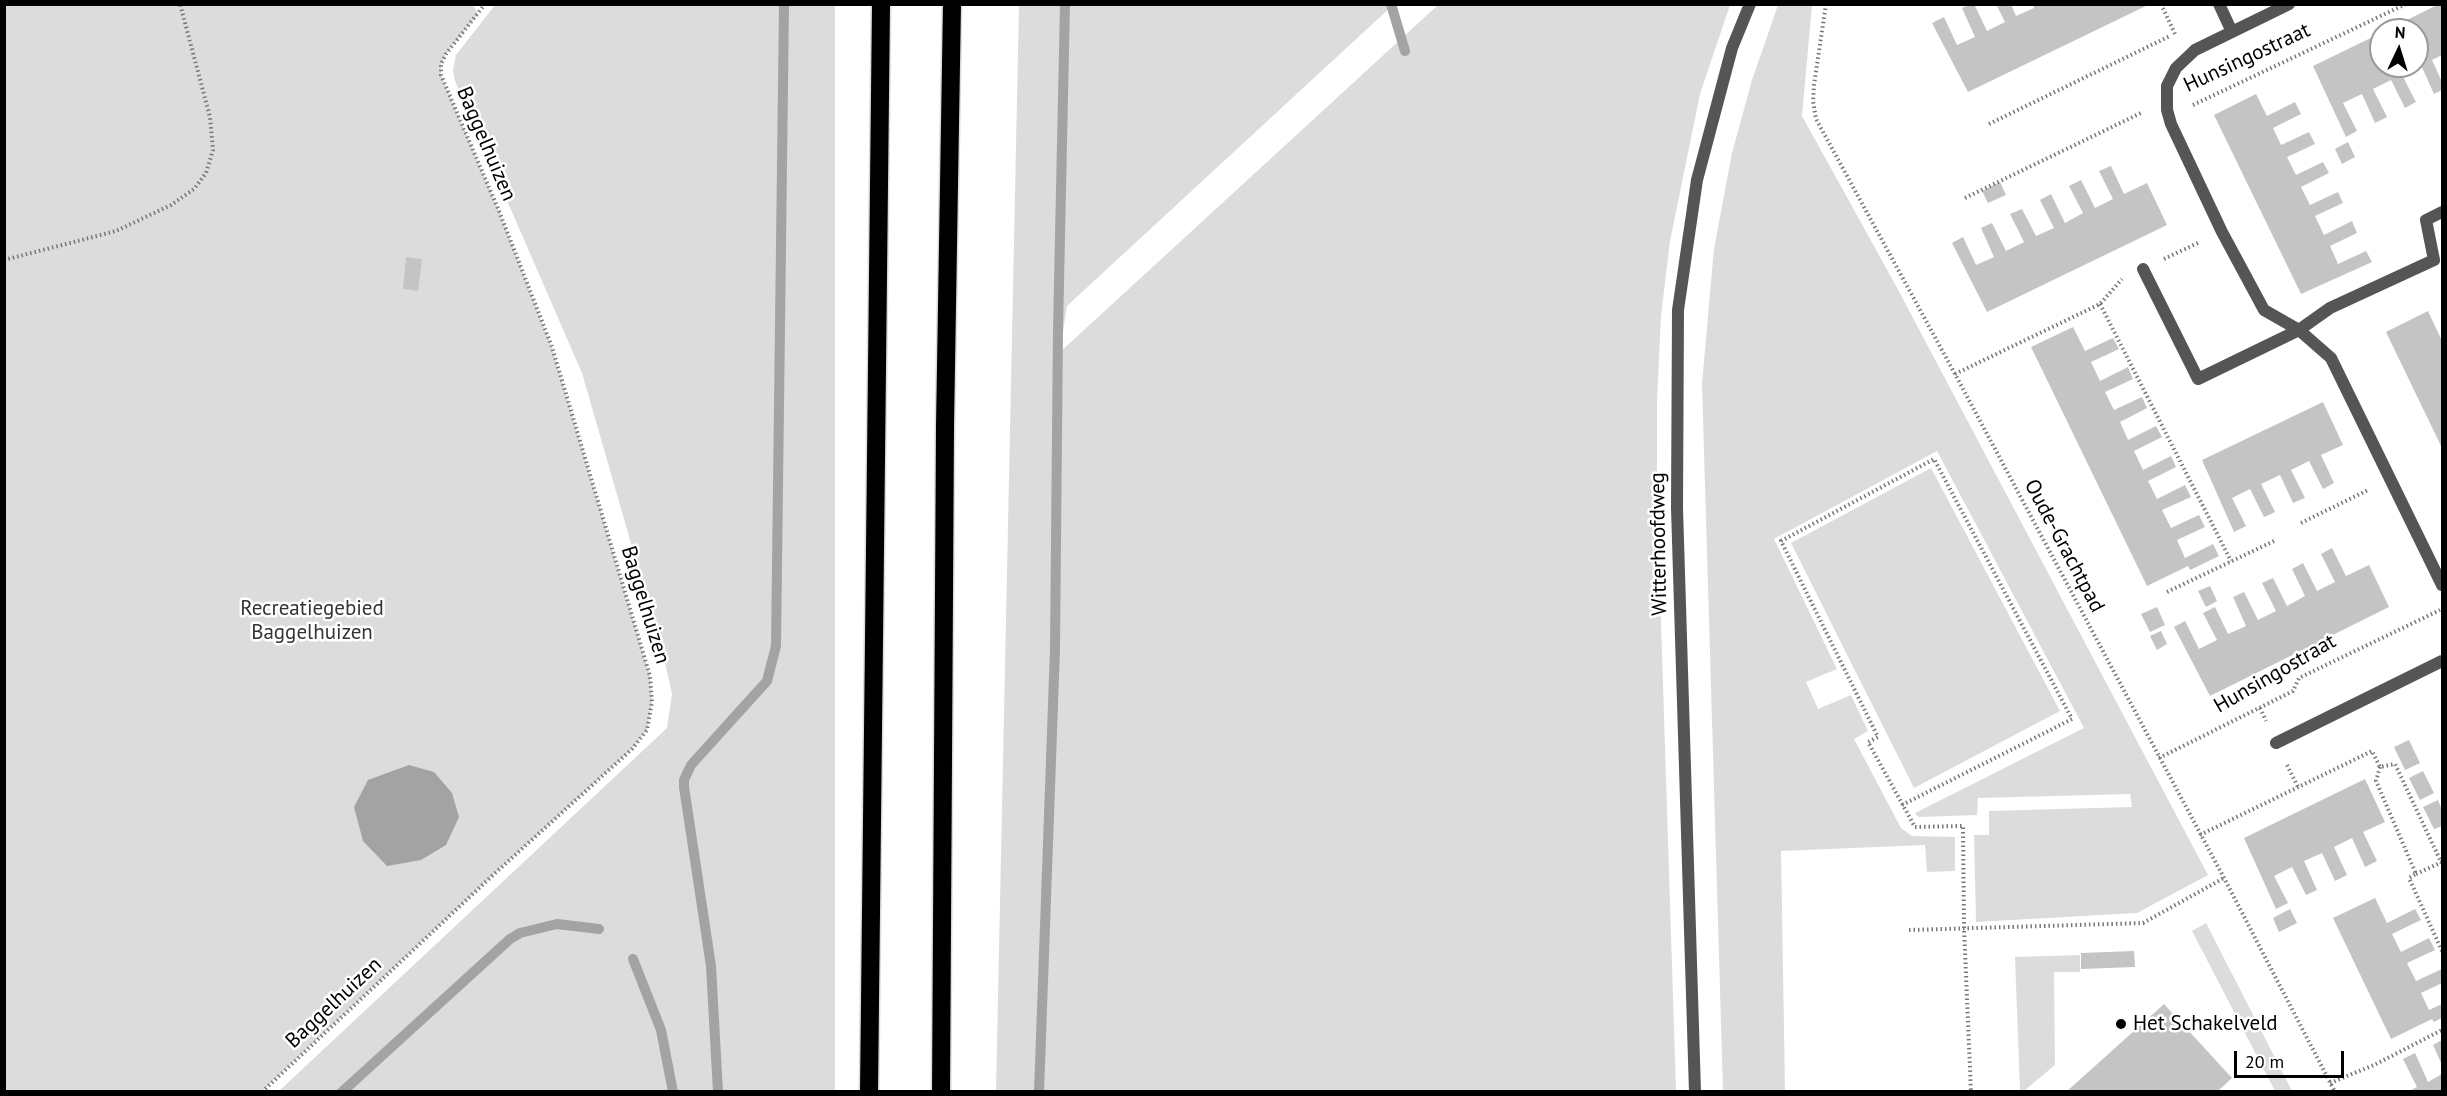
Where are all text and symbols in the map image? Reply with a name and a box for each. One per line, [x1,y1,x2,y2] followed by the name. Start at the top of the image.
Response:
[2180,18,2314,98] street label: Hunsingostraat
[2369,18,2429,78] north arrow
[2394,22,2406,42] text: N
[451,83,521,205] street label: Baggelhuizen
[1645,472,1673,616] street label: Witterhoofdweg
[2018,475,2110,617] street label: Oude-Grachtpad
[615,543,675,667] street label: Baggelhuizen
[240,596,384,646] park label: Recreatiegebied Baggelhuizen
[2210,629,2340,719] street label: Hunsingostraat
[281,952,387,1054] street label: Baggelhuizen
[2133,1011,2278,1037] place label: Het Schakelveld
[2114,1017,2128,1031] marker: Het Schakelveld
[2237,1039,2346,1077] scale bar
[2245,1050,2284,1073] text: 20 m

